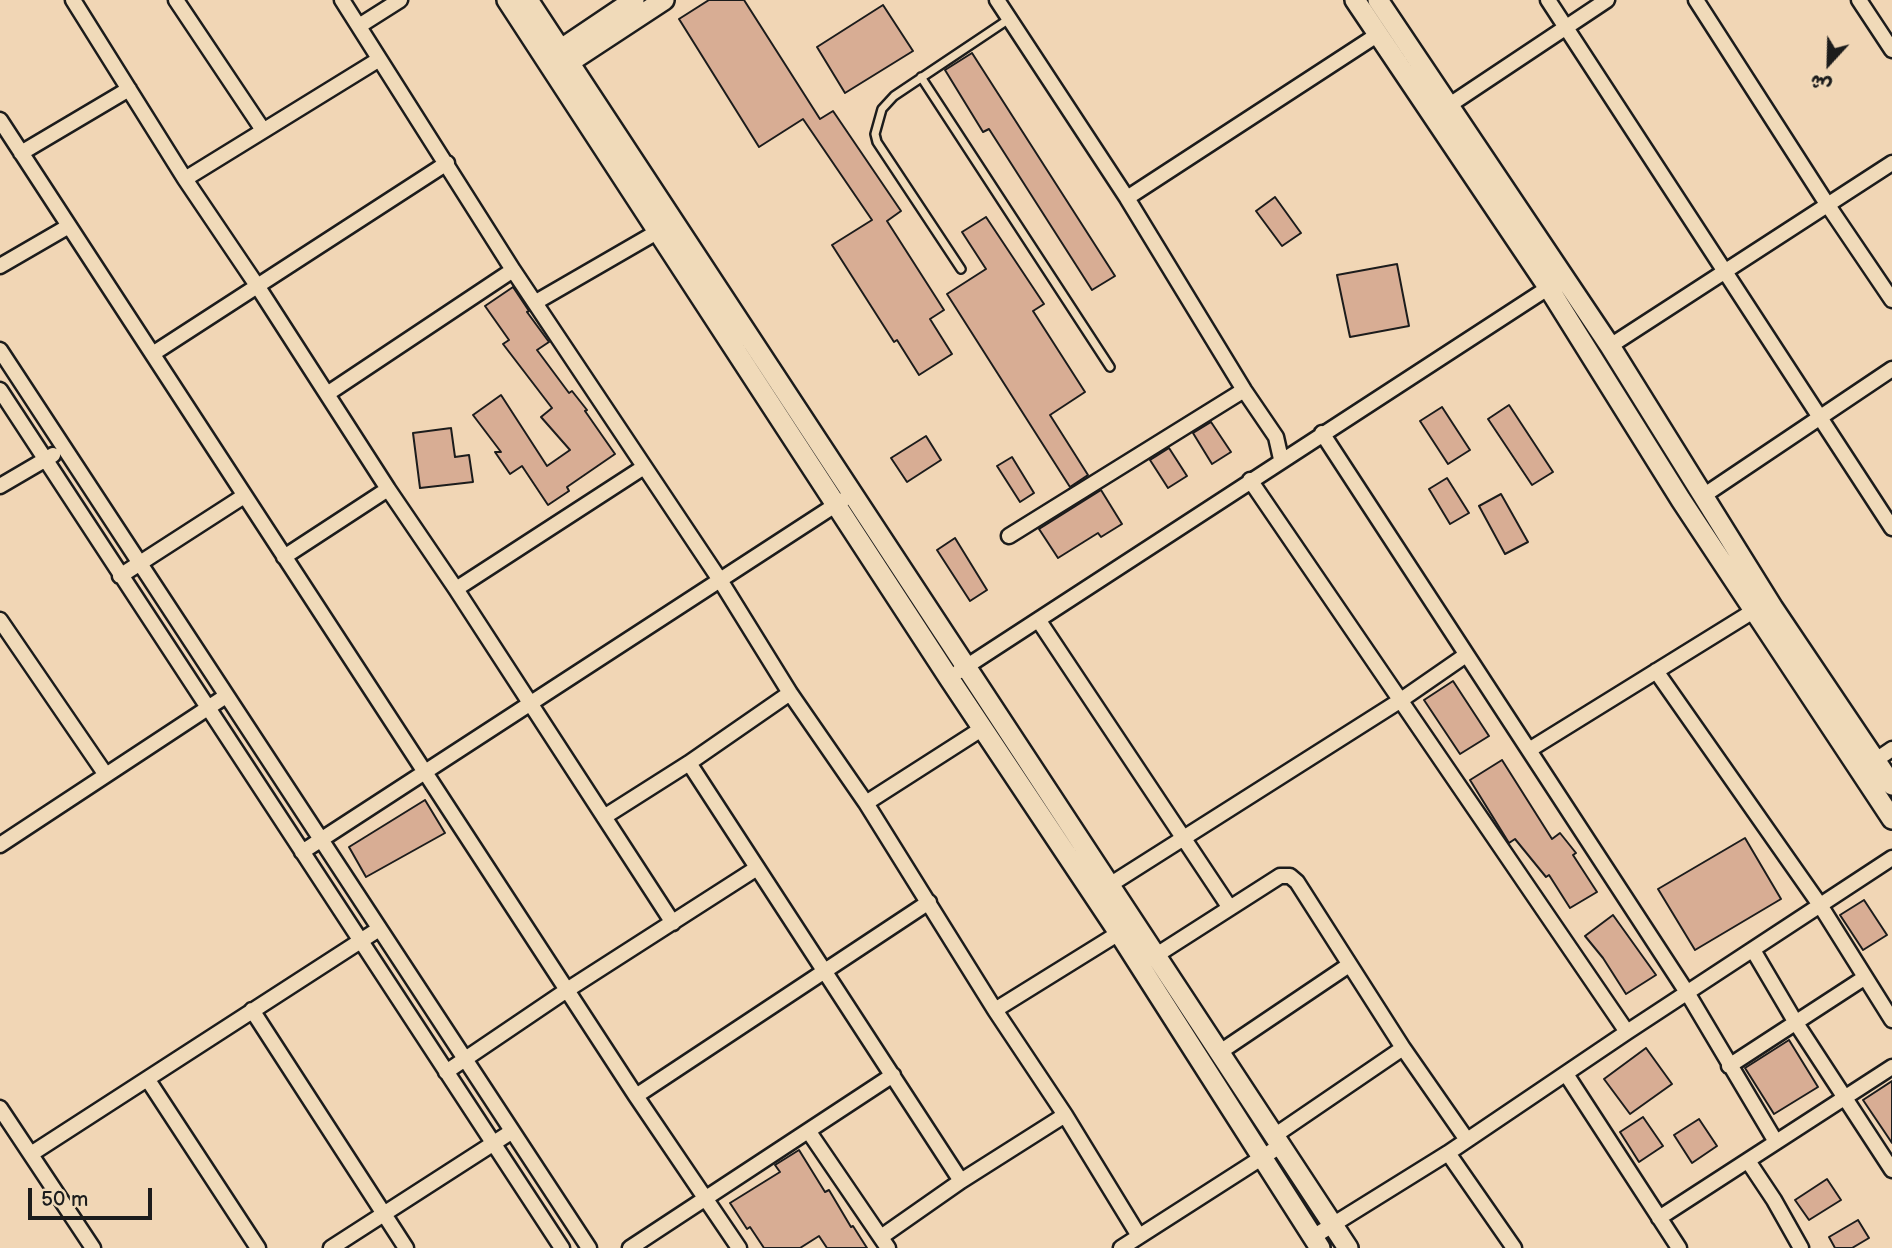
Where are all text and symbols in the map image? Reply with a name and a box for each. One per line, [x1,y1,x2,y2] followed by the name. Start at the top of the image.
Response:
[1794,28,1864,98] north arrow
[1807,68,1835,98] text: ش
[32,1174,156,1218] scale bar
[41,1187,88,1212] text: 50 m

